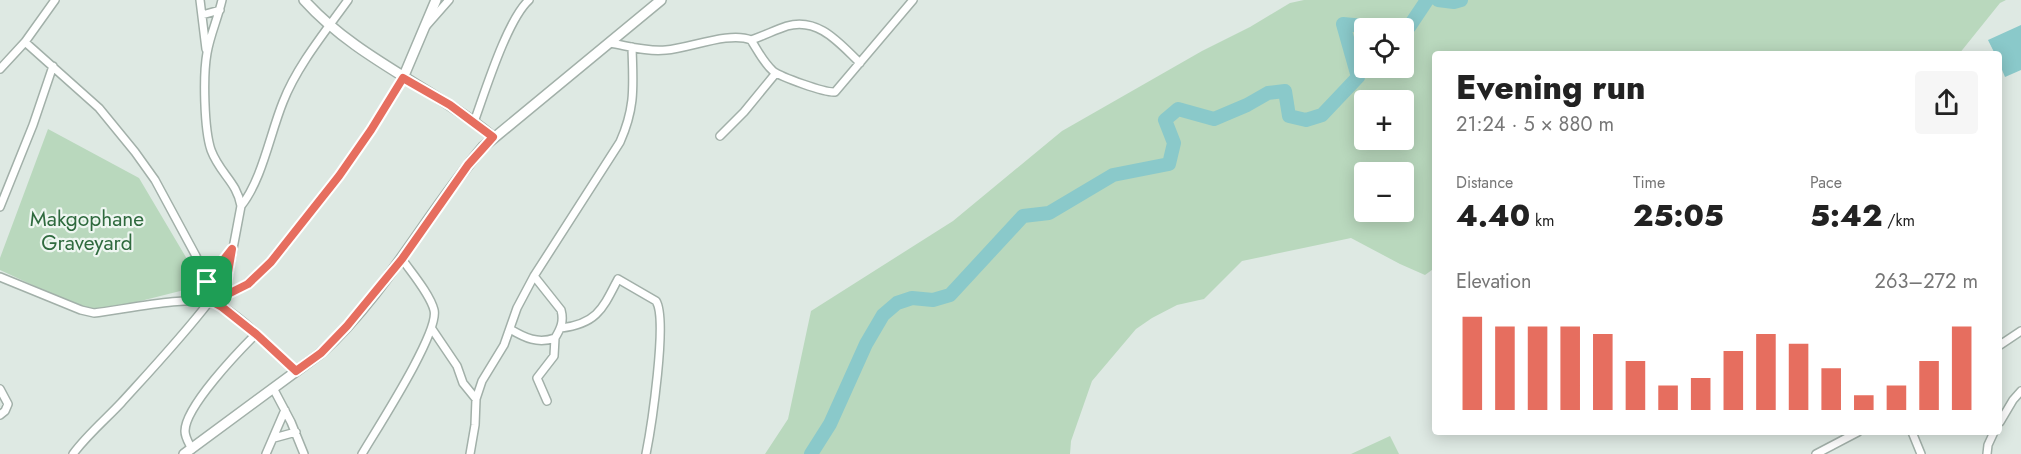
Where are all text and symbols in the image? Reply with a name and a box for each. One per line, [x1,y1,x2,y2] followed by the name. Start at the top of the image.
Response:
[1354,18,1414,222] map controls
[1354,18,1414,78] button: locate
[1456,64,1646,111] text: Evening run
[1915,71,1978,134] button: share
[1354,90,1414,150] button: +
[1456,110,1614,139] text: 21:24 · 5 × 880 m
[1354,162,1414,222] button: −
[1456,171,1513,194] text: Distance
[1633,171,1665,194] text: Time
[1810,171,1842,194] text: Pace
[1456,194,1530,237] text: 4.40
[1633,194,1724,237] text: 25:05
[1810,194,1882,237] text: 5:42
[30,204,144,258] park label: Makgophane Graveyard
[1530,209,1555,232] text: km
[1882,209,1915,232] text: /km
[181,256,232,307] pin
[190,265,223,298] icon: arrive
[1456,267,1531,296] text: Elevation
[1875,267,1978,296] text: 263–272 m

